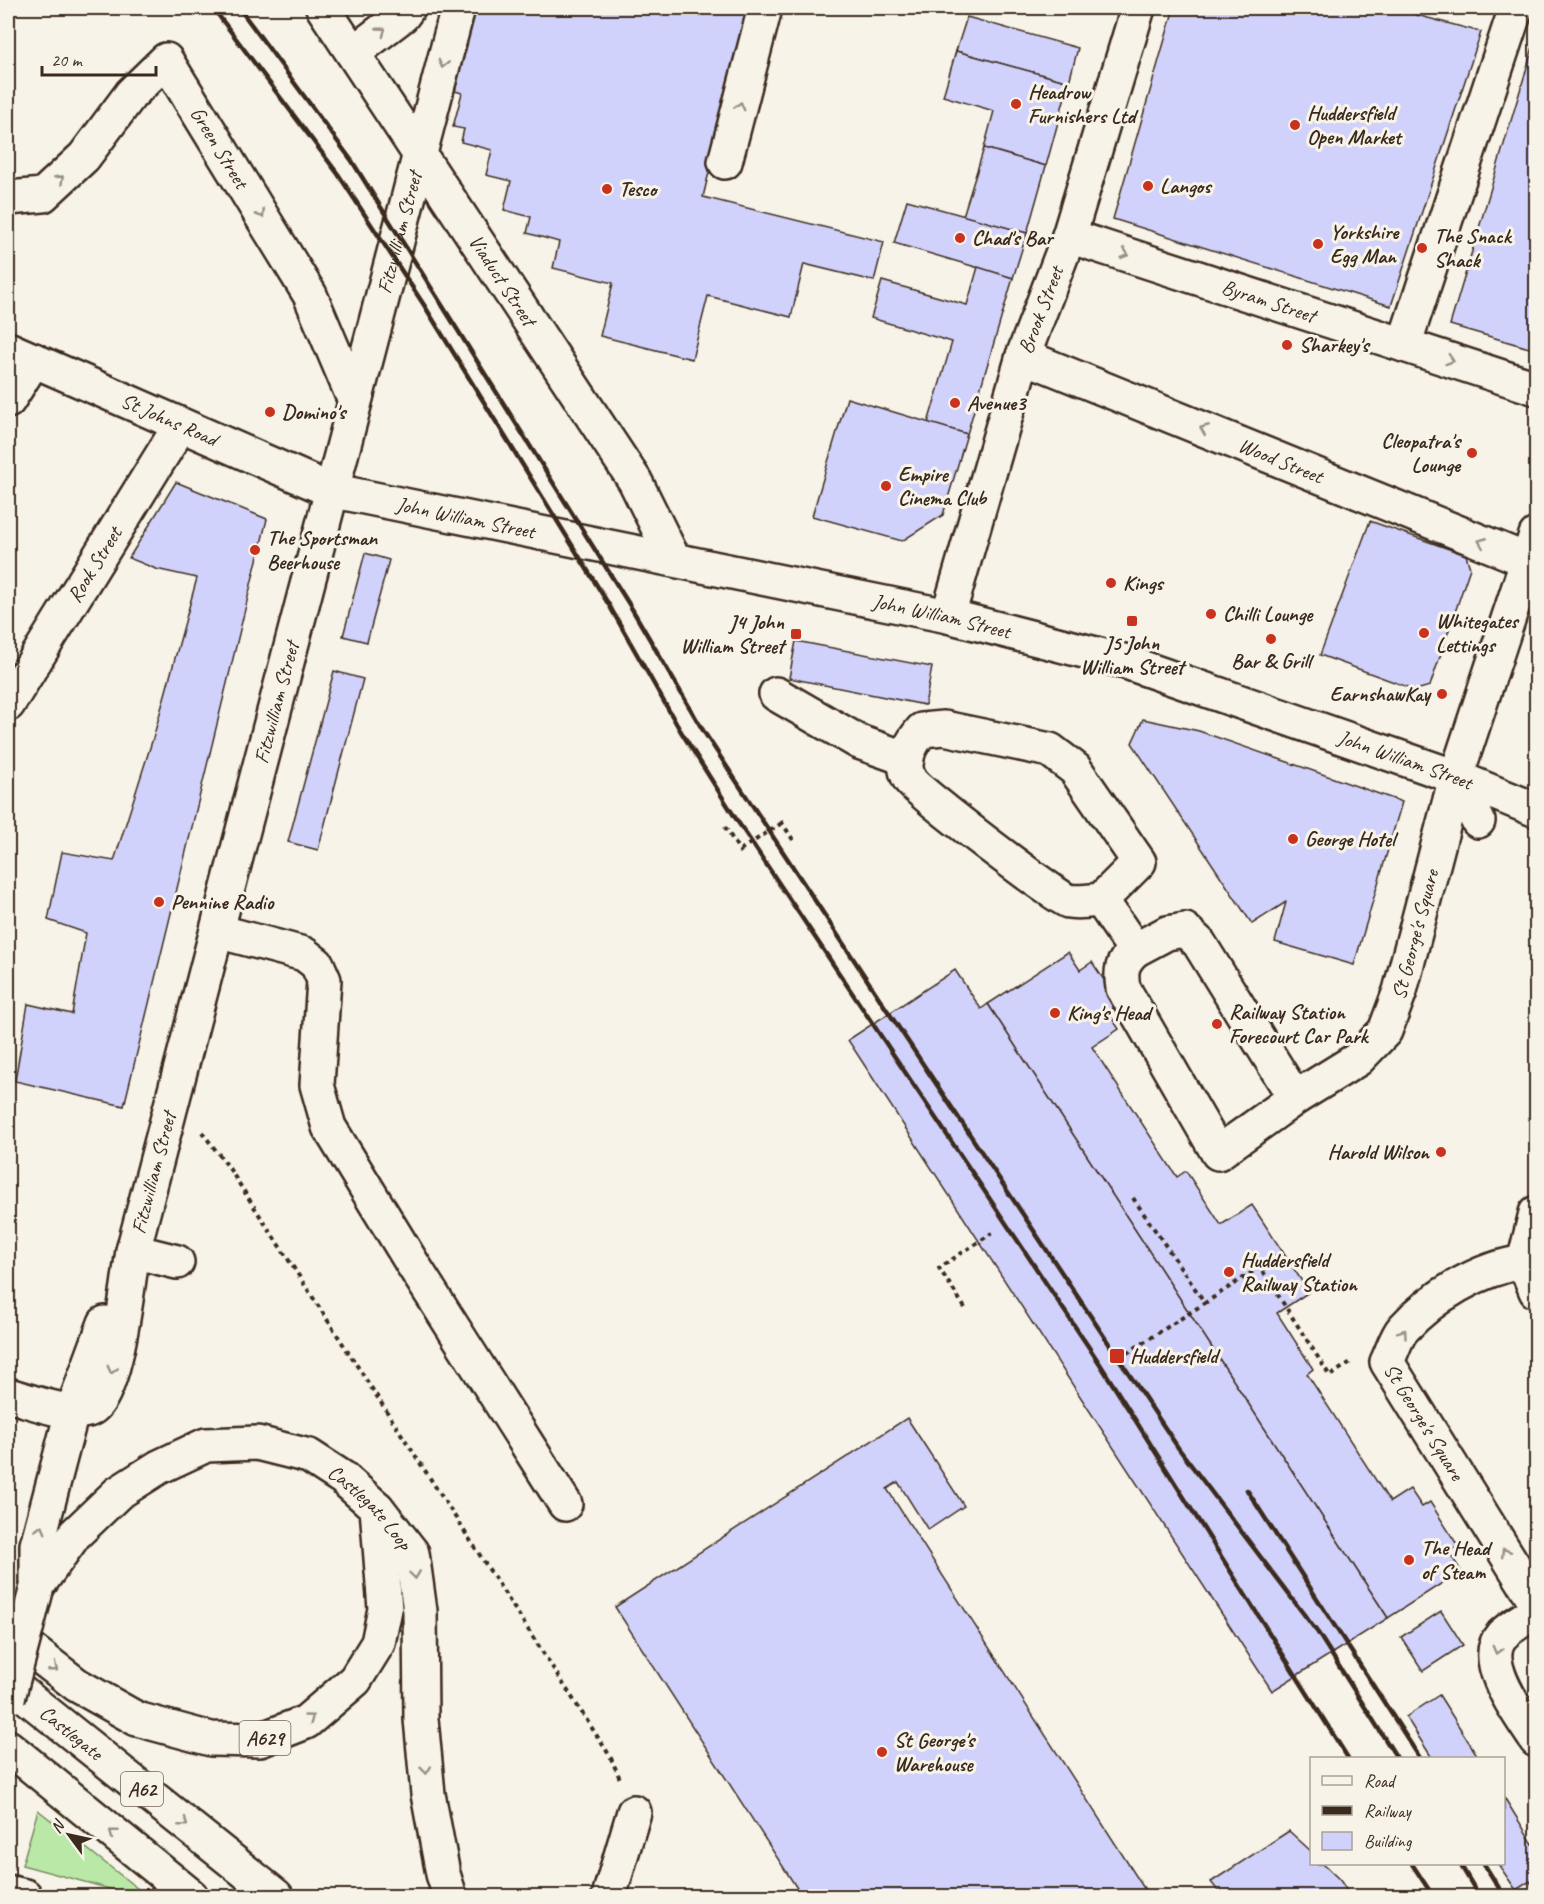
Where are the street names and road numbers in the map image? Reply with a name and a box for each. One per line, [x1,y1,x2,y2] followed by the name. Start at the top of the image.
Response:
[185,102,256,195] street label: Green Street
[371,166,428,296] street label: Fitzwilliam Street
[463,230,544,333] street label: Viaduct Street
[1012,261,1070,357] street label: Brook Street
[1219,274,1322,329] street label: Byram Street
[117,387,225,454] street label: St Johns Road
[1235,432,1328,490] street label: Wood Street
[393,491,539,545] street label: John William Street
[61,520,129,607] street label: Rook Street
[869,588,1015,645] street label: John William Street
[248,636,306,766] street label: Fitzwilliam Street
[1334,724,1478,796] street label: John William Street
[1385,866,1445,1003] street label: St George's Square
[125,1106,183,1237] street label: Fitzwilliam Street
[1378,1359,1471,1486] street label: St George's Square
[323,1459,419,1557] street label: Castlegate Loop
[34,1699,110,1767] street label: Castlegate
[240,1721,290,1755] road number: A629
[121,1772,163,1806] road number: A62

